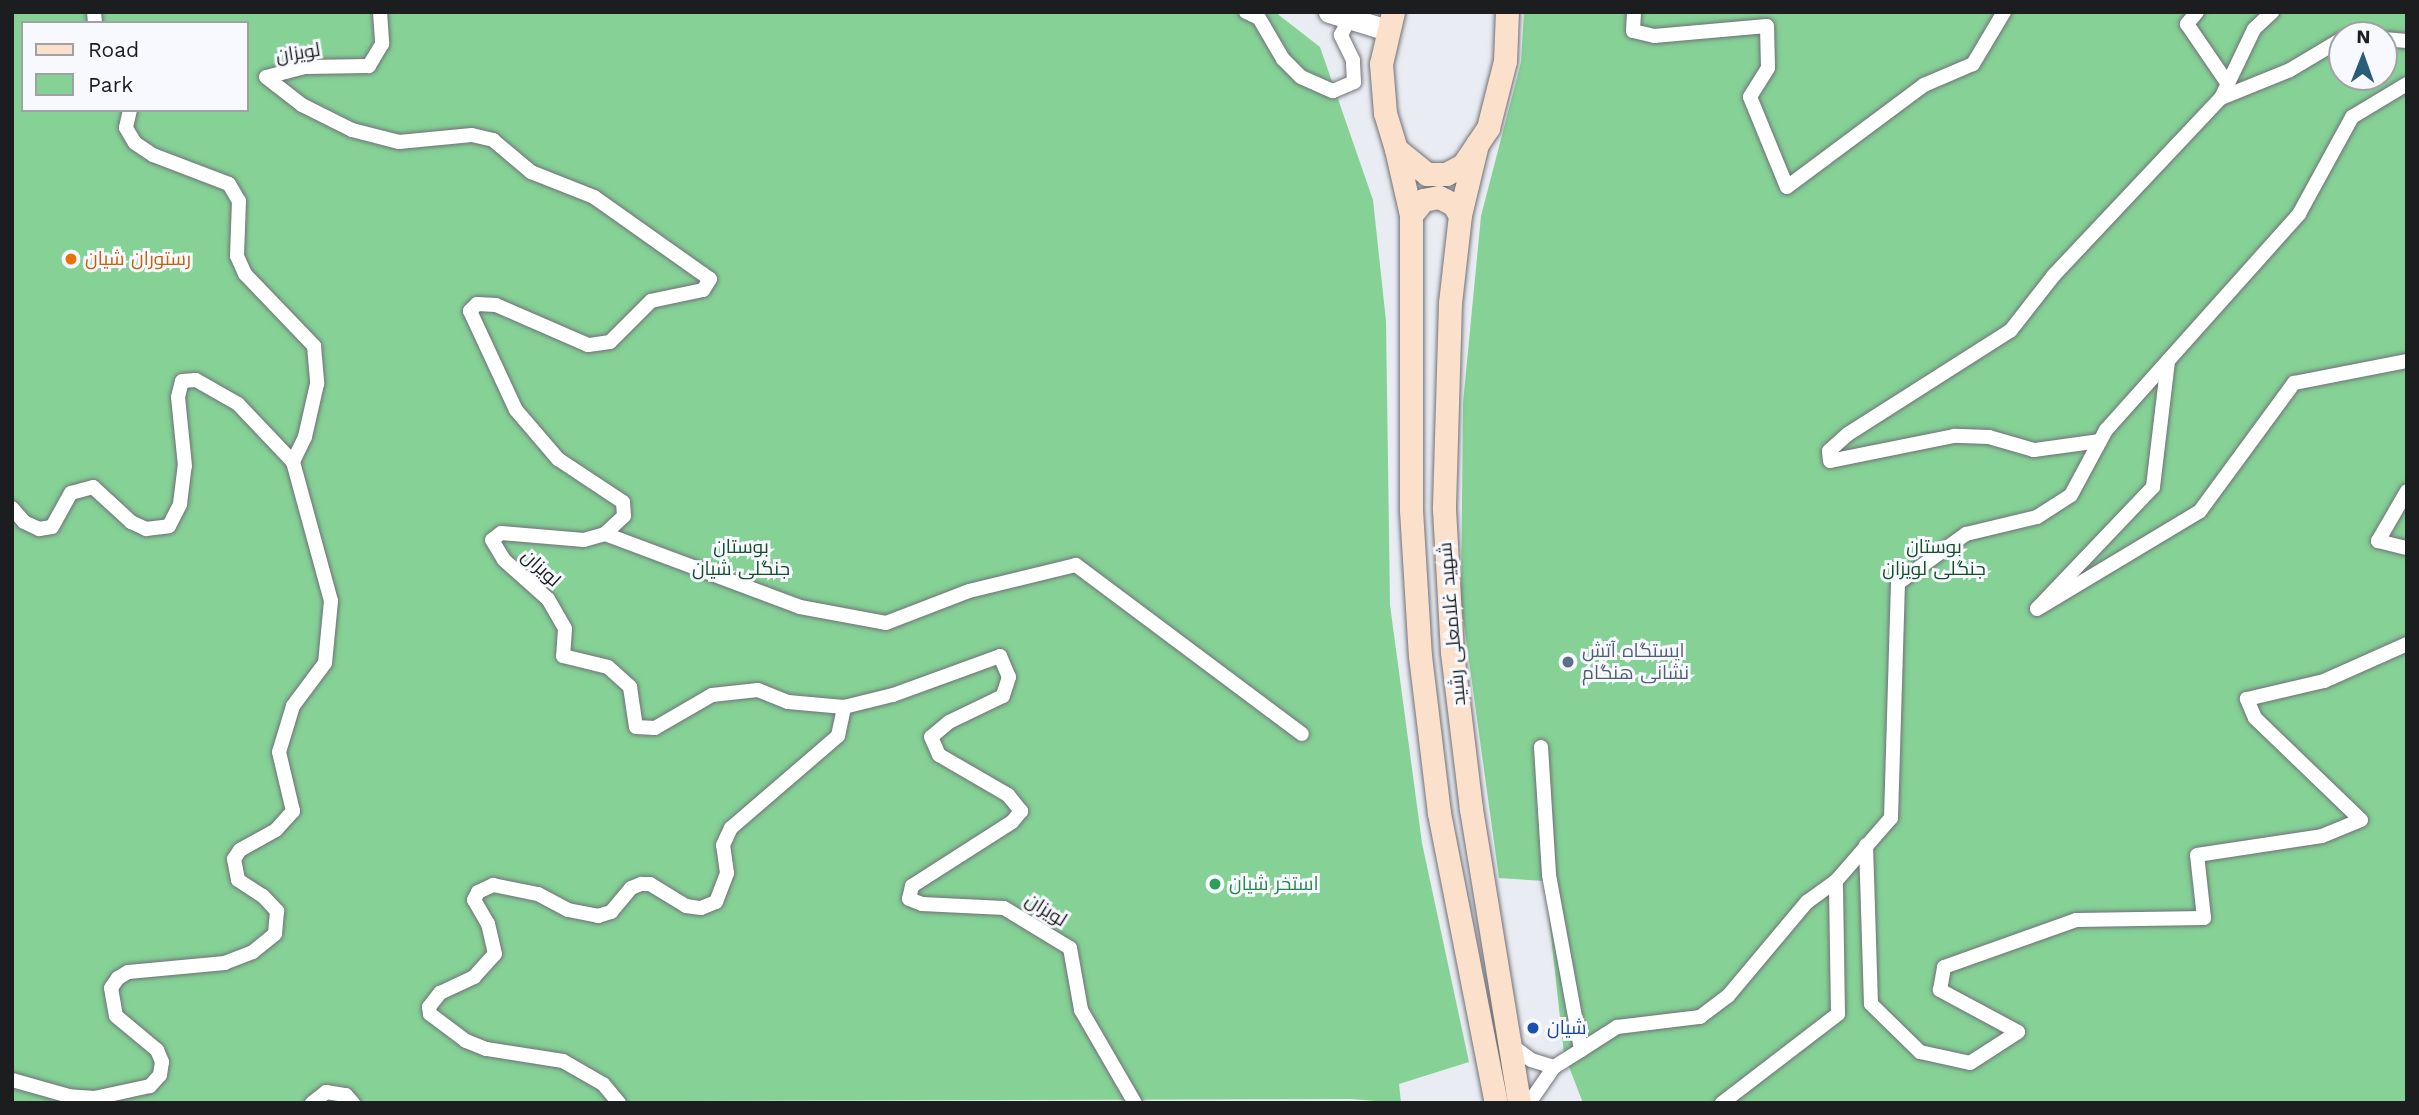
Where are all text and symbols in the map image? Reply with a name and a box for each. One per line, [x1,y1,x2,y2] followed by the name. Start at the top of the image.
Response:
[21,21,248,112] legend
[2328,21,2398,91] north arrow
[2356,25,2371,48] text: N
[88,37,139,62] text: Road
[274,38,322,68] street label: لویزان
[88,72,133,97] text: Park
[85,248,191,270] place label: رستوران شیان
[63,251,79,267] marker: رستوران شیان
[692,536,790,580] park label: بوستان جنگلی شیان
[1882,536,1986,580] park label: بوستان جنگلی لویزان
[1433,541,1471,707] street label: شهید غلامعلی رشید
[517,544,565,592] street label: لویزان
[1582,640,1689,684] place label: ایستگاه آتش نشانی هنگام
[1560,654,1576,670] marker: ایستگاه آتش نشانی هنگام
[1229,873,1319,895] place label: استخر شیان
[1207,876,1223,892] marker: استخر شیان
[1021,888,1071,932] street label: لویزان
[1547,1017,1587,1039] place label: شیان
[1525,1020,1541,1036] marker: شیان

